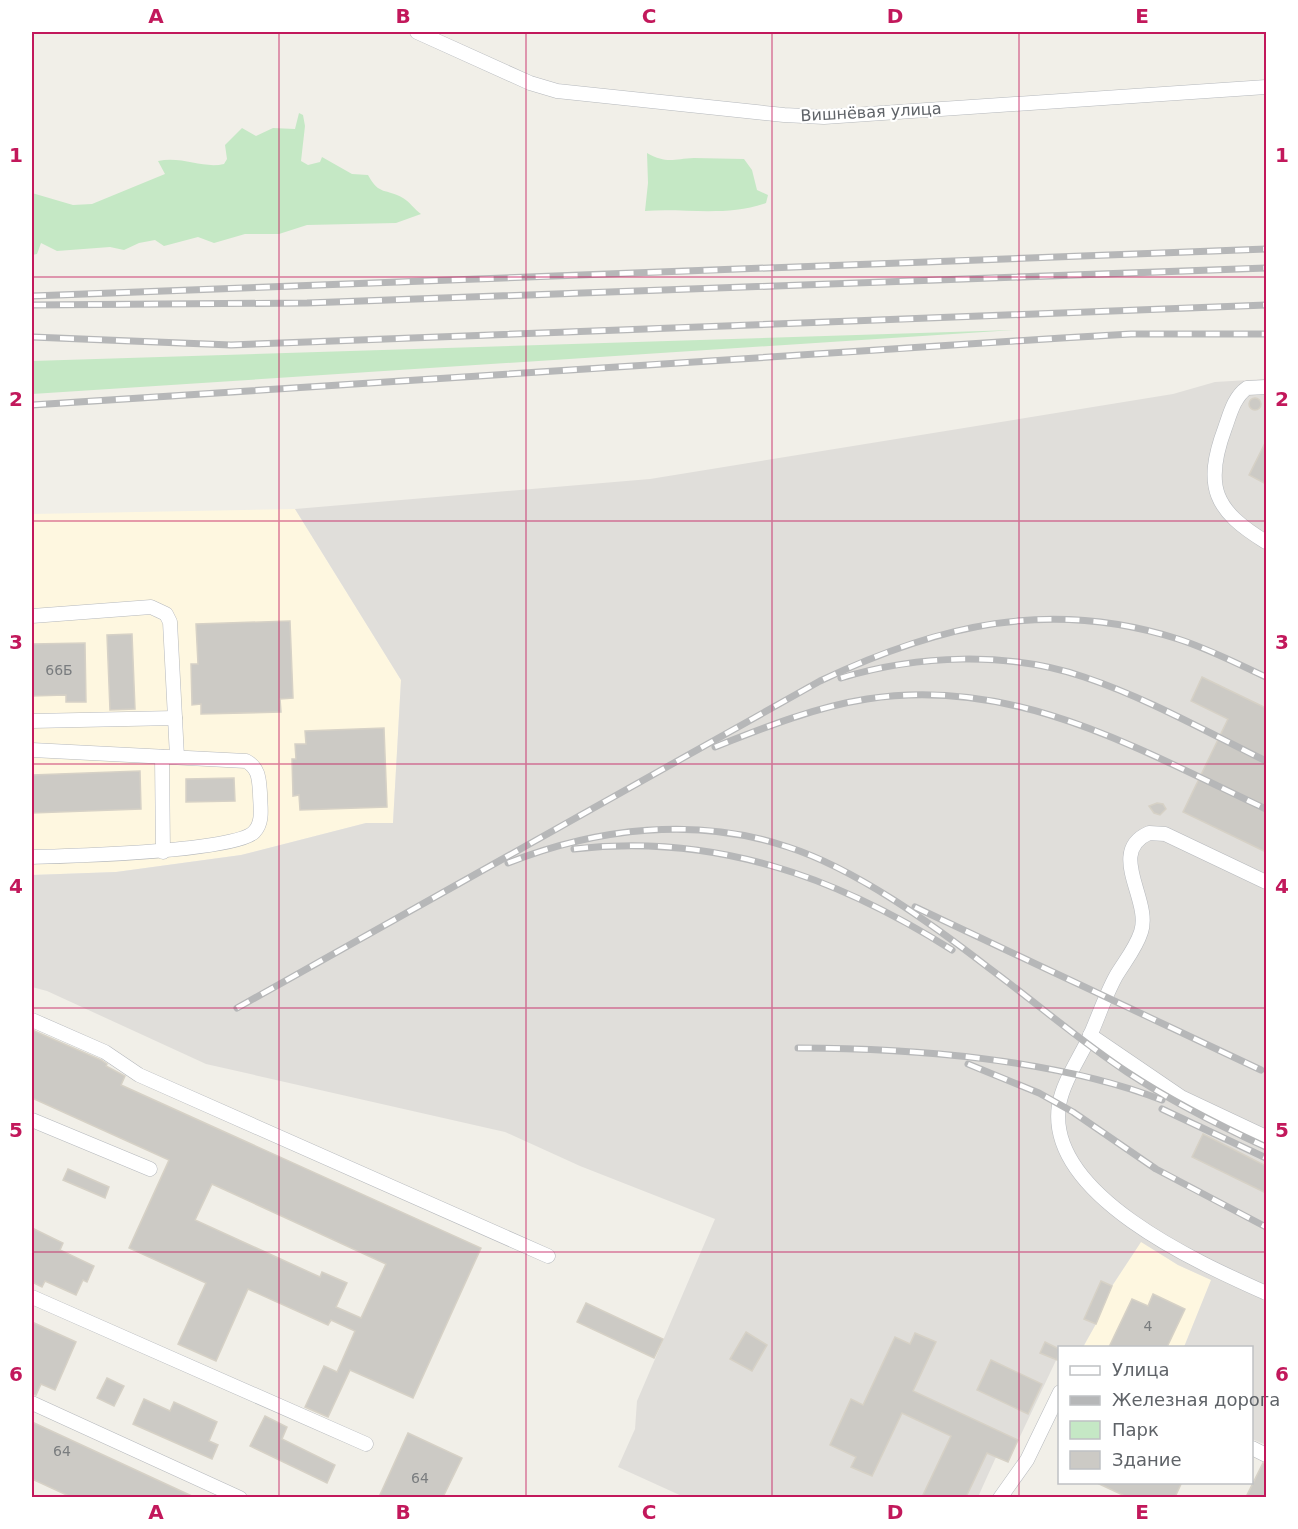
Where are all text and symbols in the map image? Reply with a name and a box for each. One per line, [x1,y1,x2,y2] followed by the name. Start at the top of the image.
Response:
[148,4,164,28] text: A
[395,4,411,28] text: B
[642,4,656,28] text: C
[887,4,903,28] text: D
[1135,4,1149,28] text: E
[800,99,942,125] street label: Вишнёвая улица
[9,143,23,167] text: 1
[1275,143,1289,167] text: 1
[9,387,23,411] text: 2
[1275,387,1289,411] text: 2
[9,630,23,654] text: 3
[1275,630,1289,654] text: 3
[45,662,73,678] house number: 66Б
[9,874,23,898] text: 4
[1275,874,1289,898] text: 4
[9,1118,23,1142] text: 5
[1275,1118,1289,1142] text: 5
[1144,1318,1153,1334] house number: 4
[1058,1346,1253,1484] legend
[1112,1359,1169,1380] text: Улица
[9,1362,23,1386] text: 6
[1275,1362,1289,1386] text: 6
[1112,1389,1280,1410] text: Железная дорога
[1112,1419,1159,1440] text: Парк
[53,1443,71,1459] house number: 64
[1112,1449,1182,1470] text: Здание
[411,1470,429,1486] house number: 64
[148,1500,164,1524] text: A
[395,1500,411,1524] text: B
[642,1500,656,1524] text: C
[887,1500,903,1524] text: D
[1135,1500,1149,1524] text: E

